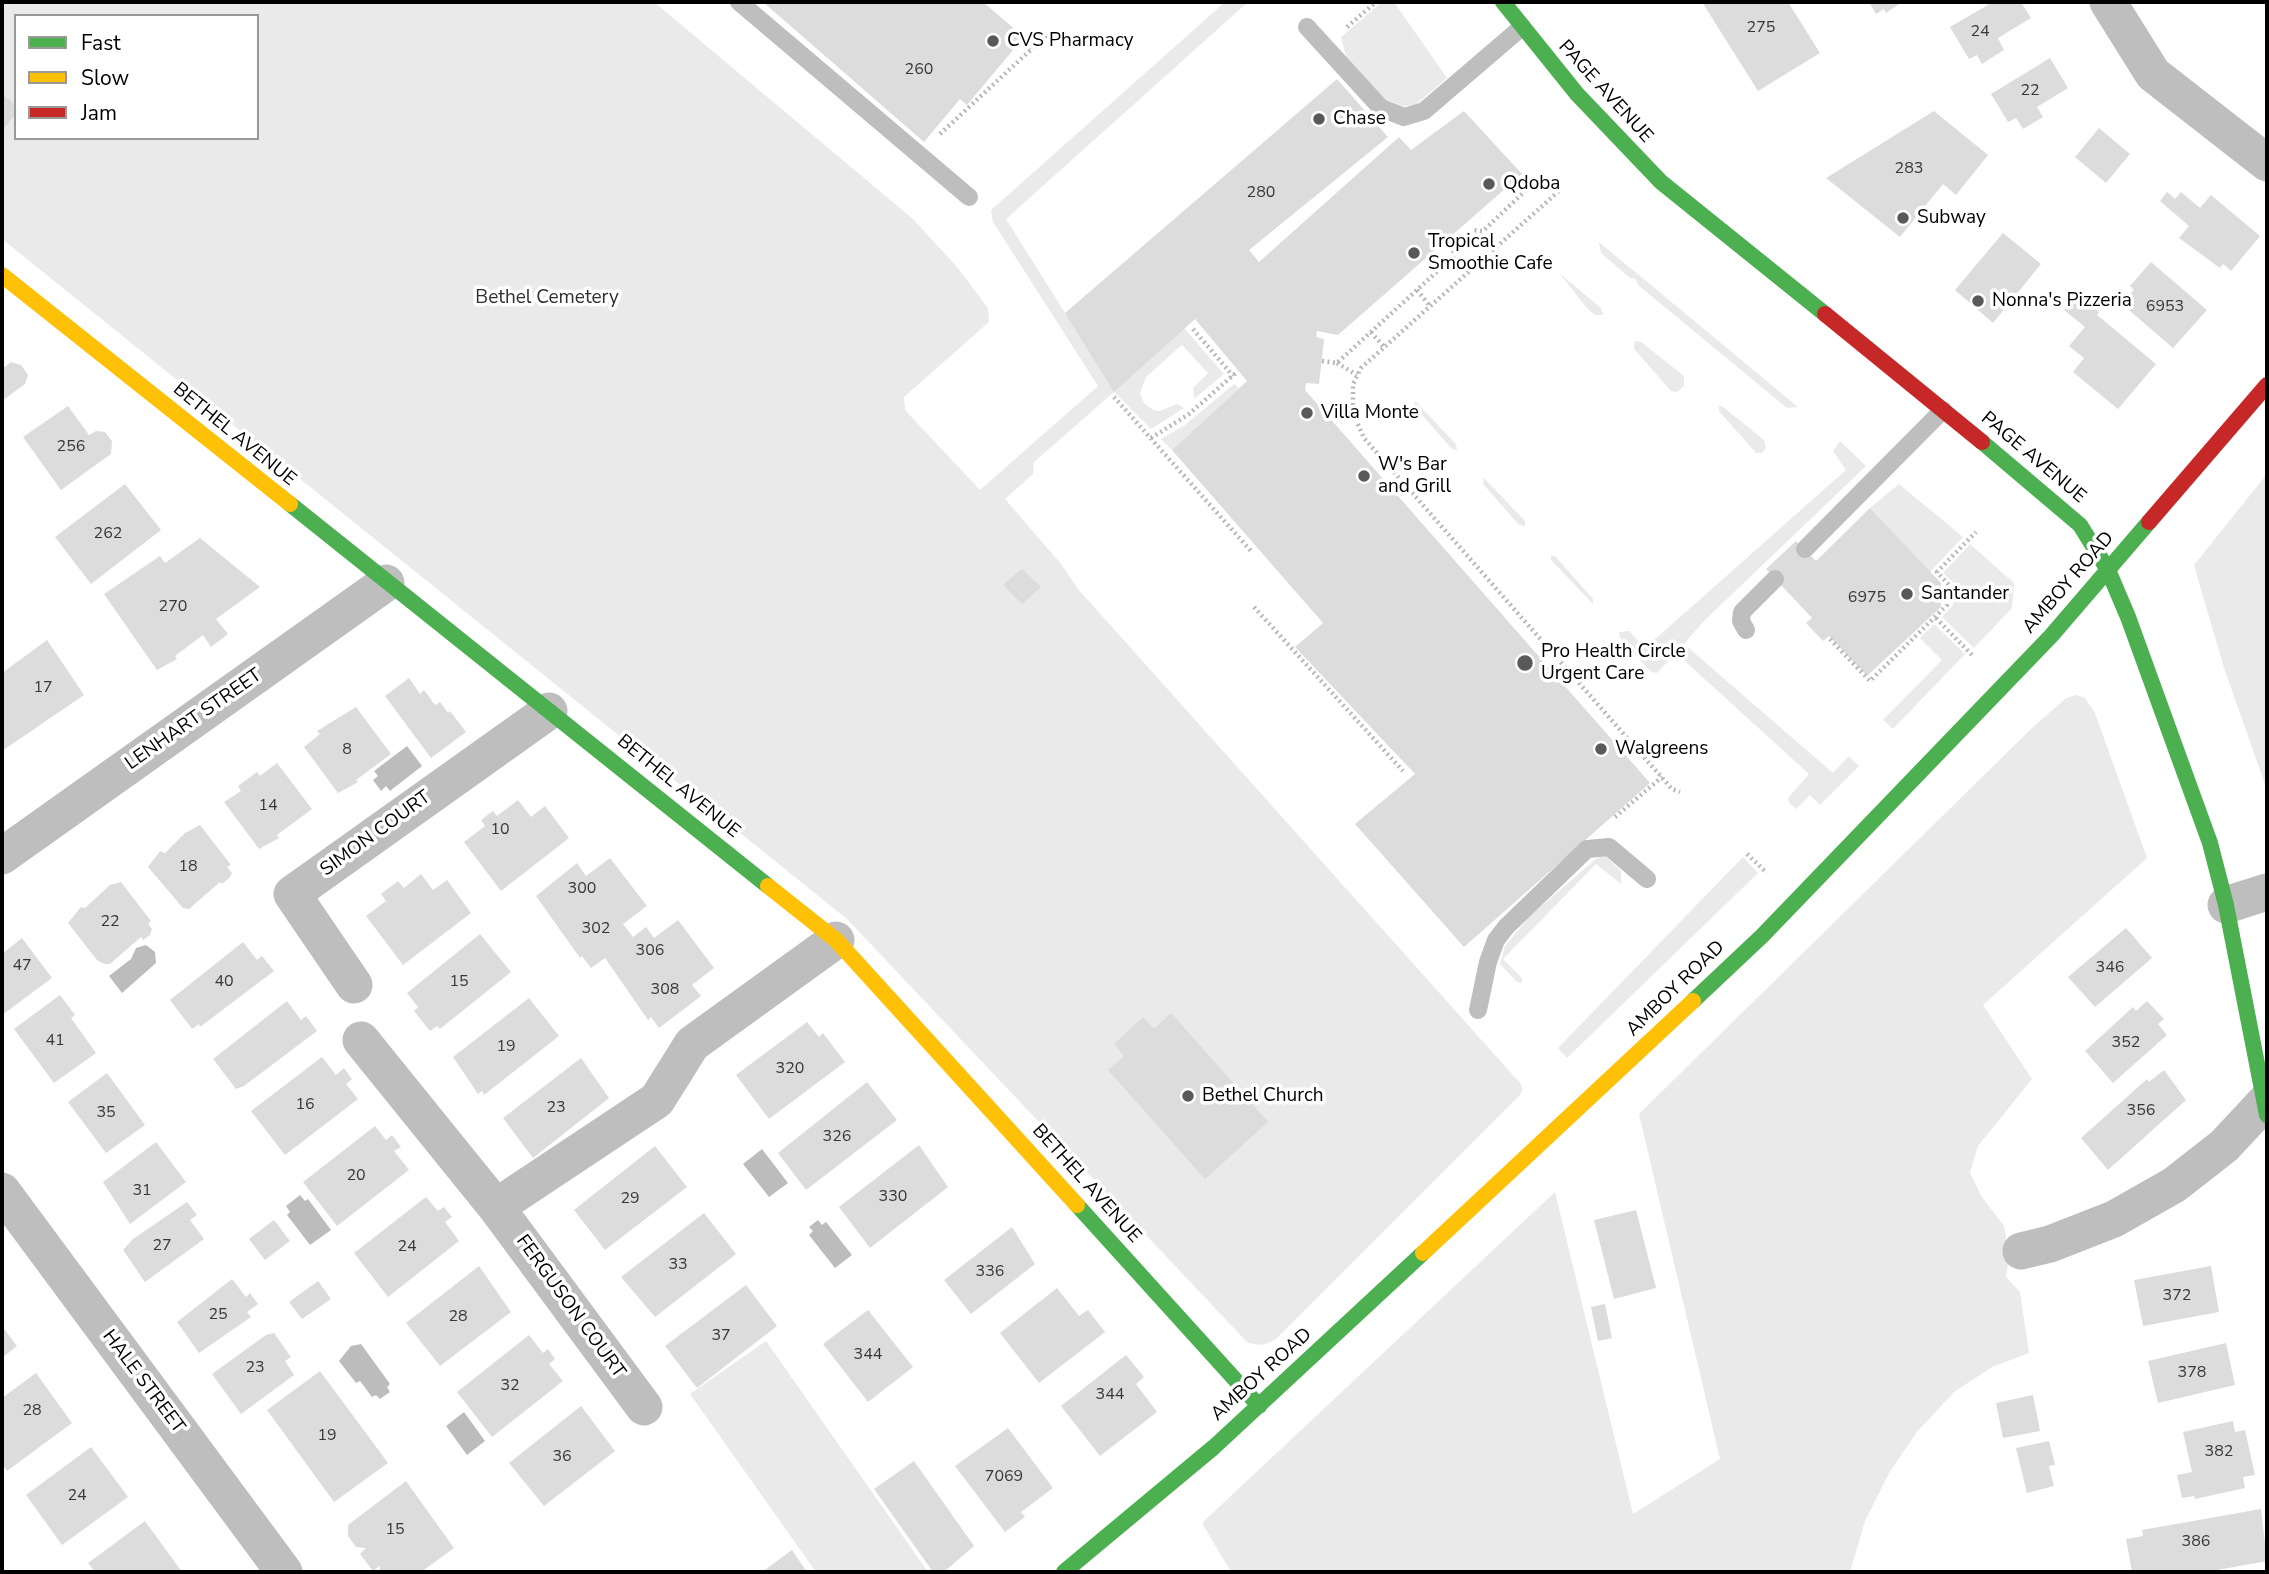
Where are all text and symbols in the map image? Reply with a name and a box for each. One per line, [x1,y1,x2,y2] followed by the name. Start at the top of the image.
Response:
[14,14,259,140] legend
[1747,18,1775,38] house number: 275
[1970,22,1990,42] house number: 24
[81,29,121,57] text: Fast
[1007,30,1134,52] place label: CVS Pharmacy
[985,33,1001,49] marker: CVS Pharmacy
[1553,36,1657,148] street label: PAGE AVENUE
[905,60,933,80] house number: 260
[81,64,129,92] text: Slow
[2020,81,2040,101] house number: 22
[81,99,117,127] text: Jam
[1333,108,1386,130] place label: Chase
[1311,111,1327,127] marker: Chase
[1895,159,1923,179] house number: 283
[1503,173,1560,195] place label: Qdoba
[1481,176,1497,192] marker: Qdoba
[1247,183,1275,203] house number: 280
[1917,207,1986,229] place label: Subway
[1895,210,1911,226] marker: Subway
[1428,231,1553,275] place label: Tropical Smoothie Cafe
[1406,245,1422,261] marker: Tropical Smoothie Cafe
[475,287,619,309] park label: Bethel Cemetery
[1992,290,2132,312] place label: Nonna's Pizzeria
[1970,293,1986,309] marker: Nonna's Pizzeria
[2146,297,2184,317] house number: 6953
[168,378,300,492] street label: BETHEL AVENUE
[1321,402,1419,424] place label: Villa Monte
[1299,405,1315,421] marker: Villa Monte
[1976,407,2090,509] street label: PAGE AVENUE
[57,437,85,457] house number: 256
[1378,454,1451,498] place label: W's Bar and Grill
[1356,468,1372,484] marker: W's Bar and Grill
[94,524,122,544] house number: 262
[2018,527,2120,639] street label: AMBOY ROAD
[1921,583,2009,605] place label: Santander
[1899,586,1915,602] marker: Santander
[1848,588,1886,608] house number: 6975
[159,597,187,617] house number: 270
[1541,641,1686,685] place label: Pro Health Circle Urgent Care
[1515,653,1535,673] marker: Pro Health Circle Urgent Care
[121,664,267,776] street label: LENHART STREET
[33,678,53,698] house number: 17
[612,730,744,844] street label: BETHEL AVENUE
[1615,738,1708,760] place label: Walgreens
[342,740,352,760] house number: 8
[1593,741,1609,757] marker: Walgreens
[316,786,436,882] street label: SIMON COURT
[258,796,278,816] house number: 14
[490,820,510,840] house number: 10
[178,857,198,877] house number: 18
[568,879,596,899] house number: 300
[100,912,120,932] house number: 22
[582,919,610,939] house number: 302
[1622,936,1730,1042] street label: AMBOY ROAD
[636,941,664,961] house number: 306
[12,956,32,976] house number: 47
[2096,958,2124,978] house number: 346
[214,972,234,992] house number: 40
[449,972,469,992] house number: 15
[651,980,679,1000] house number: 308
[45,1031,65,1051] house number: 41
[2112,1033,2140,1053] house number: 352
[496,1037,516,1057] house number: 19
[776,1059,804,1079] house number: 320
[1202,1085,1324,1107] place label: Bethel Church
[1180,1088,1196,1104] marker: Bethel Church
[295,1095,315,1115] house number: 16
[546,1098,566,1118] house number: 23
[2127,1101,2155,1121] house number: 356
[96,1103,116,1123] house number: 35
[1027,1120,1145,1248] street label: BETHEL AVENUE
[823,1127,851,1147] house number: 326
[346,1166,366,1186] house number: 20
[132,1181,152,1201] house number: 31
[879,1187,907,1207] house number: 330
[620,1189,640,1209] house number: 29
[510,1231,630,1383] street label: FERGUSON COURT
[152,1236,172,1256] house number: 27
[397,1237,417,1257] house number: 24
[668,1255,688,1275] house number: 33
[976,1262,1004,1282] house number: 336
[2163,1286,2191,1306] house number: 372
[208,1305,228,1325] house number: 25
[448,1307,468,1327] house number: 28
[1207,1324,1317,1426] street label: AMBOY ROAD
[97,1326,189,1438] street label: HALE STREET
[711,1326,731,1346] house number: 37
[854,1345,882,1365] house number: 344
[245,1358,265,1378] house number: 23
[2178,1363,2206,1383] house number: 378
[500,1376,520,1396] house number: 32
[1096,1385,1124,1405] house number: 344
[22,1401,42,1421] house number: 28
[317,1426,337,1446] house number: 19
[2205,1442,2233,1462] house number: 382
[552,1447,572,1467] house number: 36
[985,1467,1023,1487] house number: 7069
[67,1486,87,1506] house number: 24
[385,1520,405,1540] house number: 15
[2182,1532,2210,1552] house number: 386

